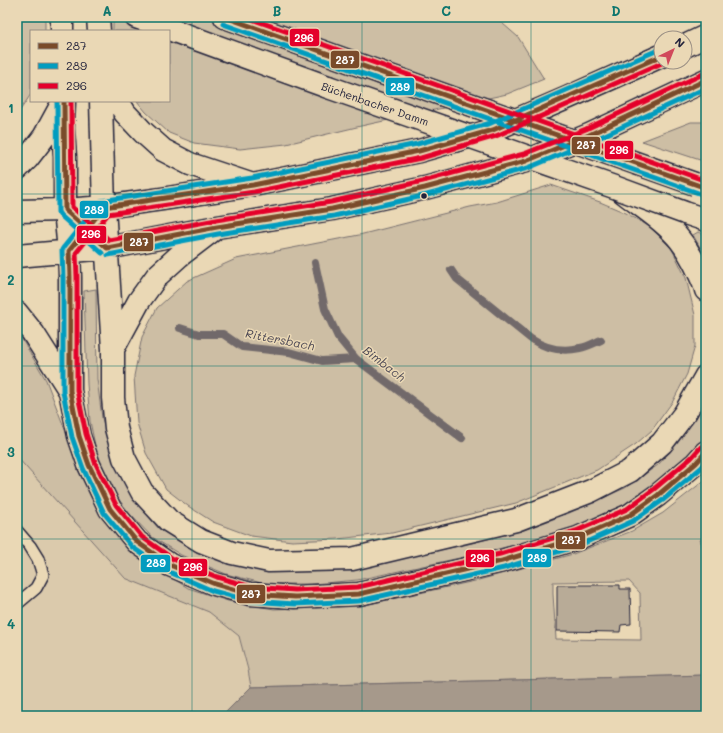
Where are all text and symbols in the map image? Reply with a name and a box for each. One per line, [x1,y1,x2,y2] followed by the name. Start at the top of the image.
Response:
[102,2,112,19] text: A
[273,2,282,19] text: B
[441,2,451,19] text: C
[611,2,621,19] text: D
[289,28,320,47] line badge: 296
[30,30,170,102] legend
[294,30,314,45] text: 296
[653,30,693,70] north arrow
[672,34,688,51] text: N
[66,37,87,53] text: 287
[330,50,360,69] line badge: 287
[335,52,355,67] text: 287
[66,57,87,73] text: 289
[66,77,87,93] text: 296
[385,77,415,96] line badge: 289
[319,78,431,129] street label: Büchenbacher Damm
[390,79,410,94] text: 289
[8,99,14,116] text: 1
[571,136,601,155] line badge: 287
[576,137,596,152] text: 287
[604,140,634,160] line badge: 296
[609,142,629,157] text: 296
[419,191,429,201] unlabelled marker
[79,200,109,219] line badge: 289
[84,202,104,217] text: 289
[76,225,107,244] line badge: 296
[81,226,101,241] text: 296
[123,232,154,252] line badge: 287
[129,234,149,249] text: 287
[7,271,15,288] text: 2
[244,324,316,354] water label: Rittersbach
[360,342,409,385] water label: Bimbach
[7,443,15,460] text: 3
[555,531,586,550] line badge: 287
[561,532,581,547] text: 287
[522,548,552,568] line badge: 289
[465,549,495,568] line badge: 296
[470,550,490,565] text: 296
[527,550,547,565] text: 289
[140,554,171,573] line badge: 289
[146,555,166,570] text: 289
[178,558,208,577] line badge: 296
[183,559,203,574] text: 296
[236,584,266,604] line badge: 287
[241,586,261,601] text: 287
[7,615,15,632] text: 4

